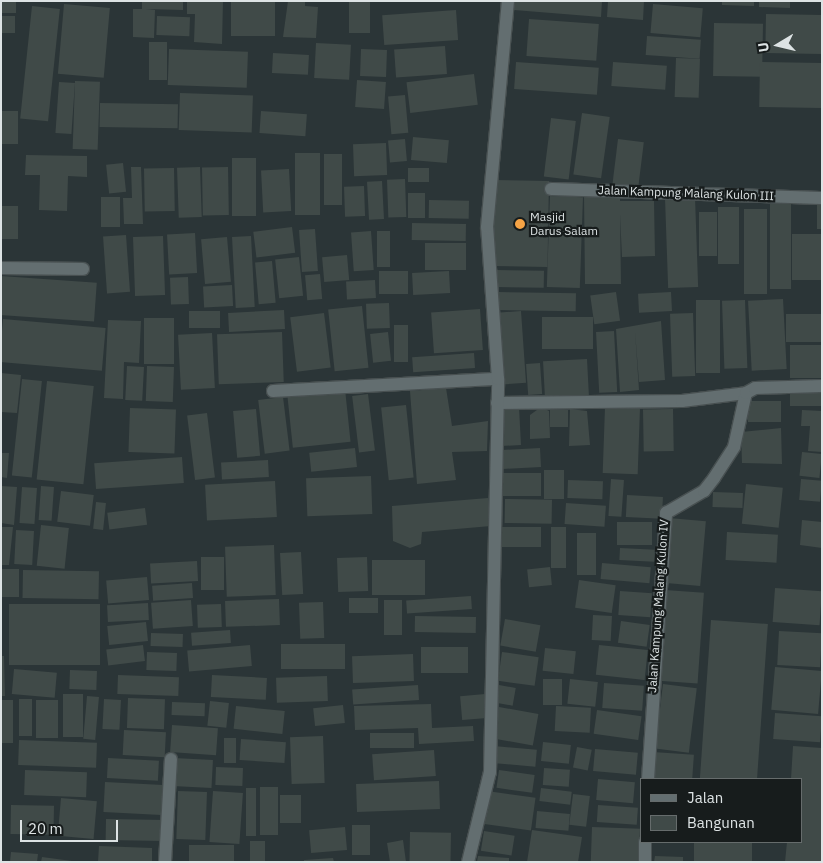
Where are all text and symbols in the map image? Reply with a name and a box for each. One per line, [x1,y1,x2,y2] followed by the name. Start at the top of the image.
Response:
[753,20,803,70] north arrow
[754,41,773,54] text: U
[598,183,774,203] street label: Jalan Kampung Malang Kulon III
[530,210,598,238] place label: Masjid Darus Salam
[514,218,526,230] marker: Masjid Darus Salam
[645,519,671,693] street label: Jalan Kampung Malang Kulon IV
[640,778,803,843] legend
[687,788,723,807] text: Jalan
[22,810,120,842] scale bar
[687,813,755,832] text: Bangunan
[28,819,63,838] text: 20 m

